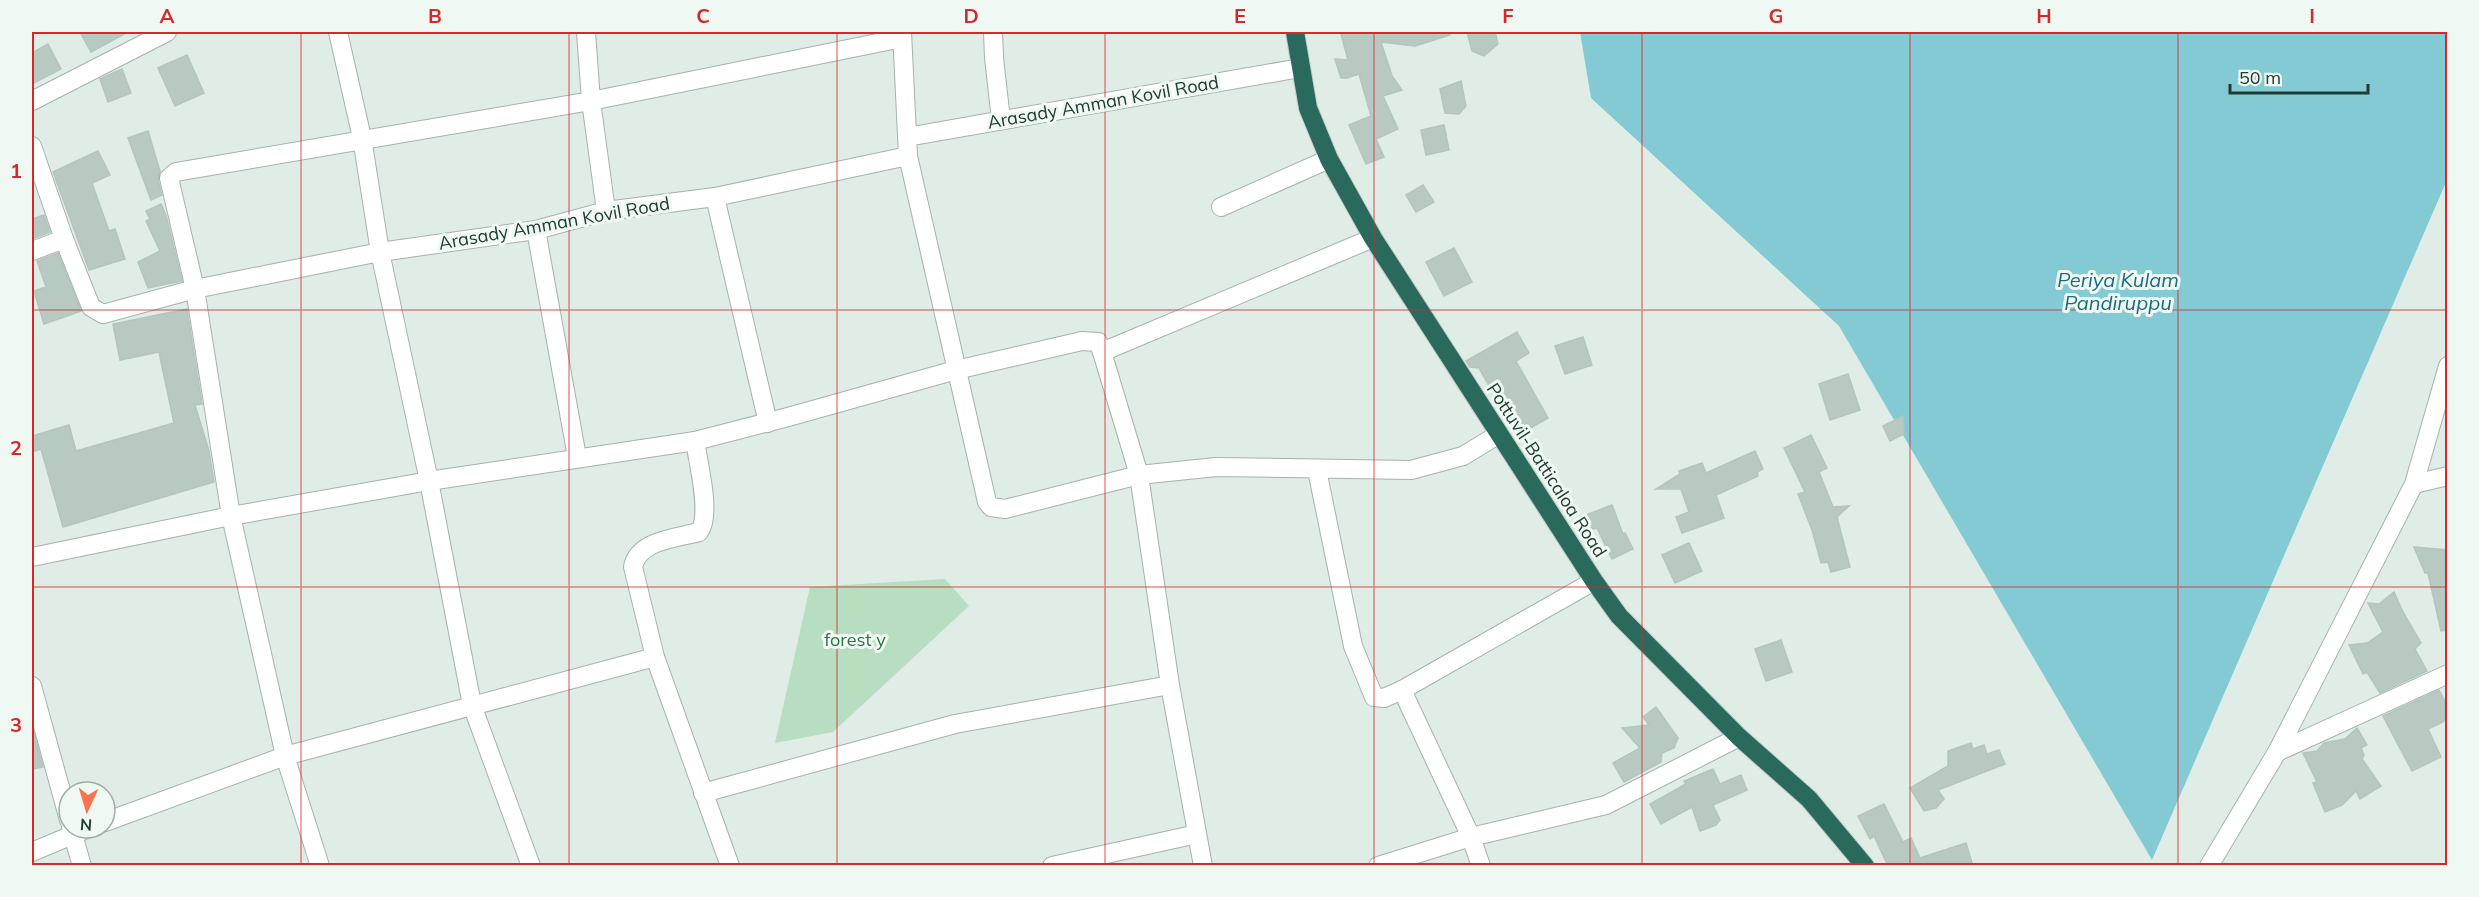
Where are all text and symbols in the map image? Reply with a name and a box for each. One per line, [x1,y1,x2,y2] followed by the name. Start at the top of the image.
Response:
[160,3,175,28] text: A
[428,3,442,28] text: B
[696,3,710,28] text: C
[963,3,979,28] text: D
[1234,3,1246,28] text: E
[1502,3,1514,28] text: F
[1769,3,1783,28] text: G
[2036,3,2052,28] text: H
[2309,3,2315,28] text: I
[2230,57,2368,95] scale bar
[2239,66,2281,89] text: 50 m
[986,70,1220,134] street label: Arasady Amman Kovil Road
[10,158,22,183] text: 1
[437,191,671,255] street label: Arasady Amman Kovil Road
[2057,267,2179,315] water label: Periya Kulam Pandiruppu
[1482,378,1612,562] street label: Pottuvil-Batticaloa Road
[10,435,22,460] text: 2
[824,628,886,651] park label: forest y
[10,712,22,737] text: 3
[57,780,117,840] north arrow
[79,815,93,835] text: N

